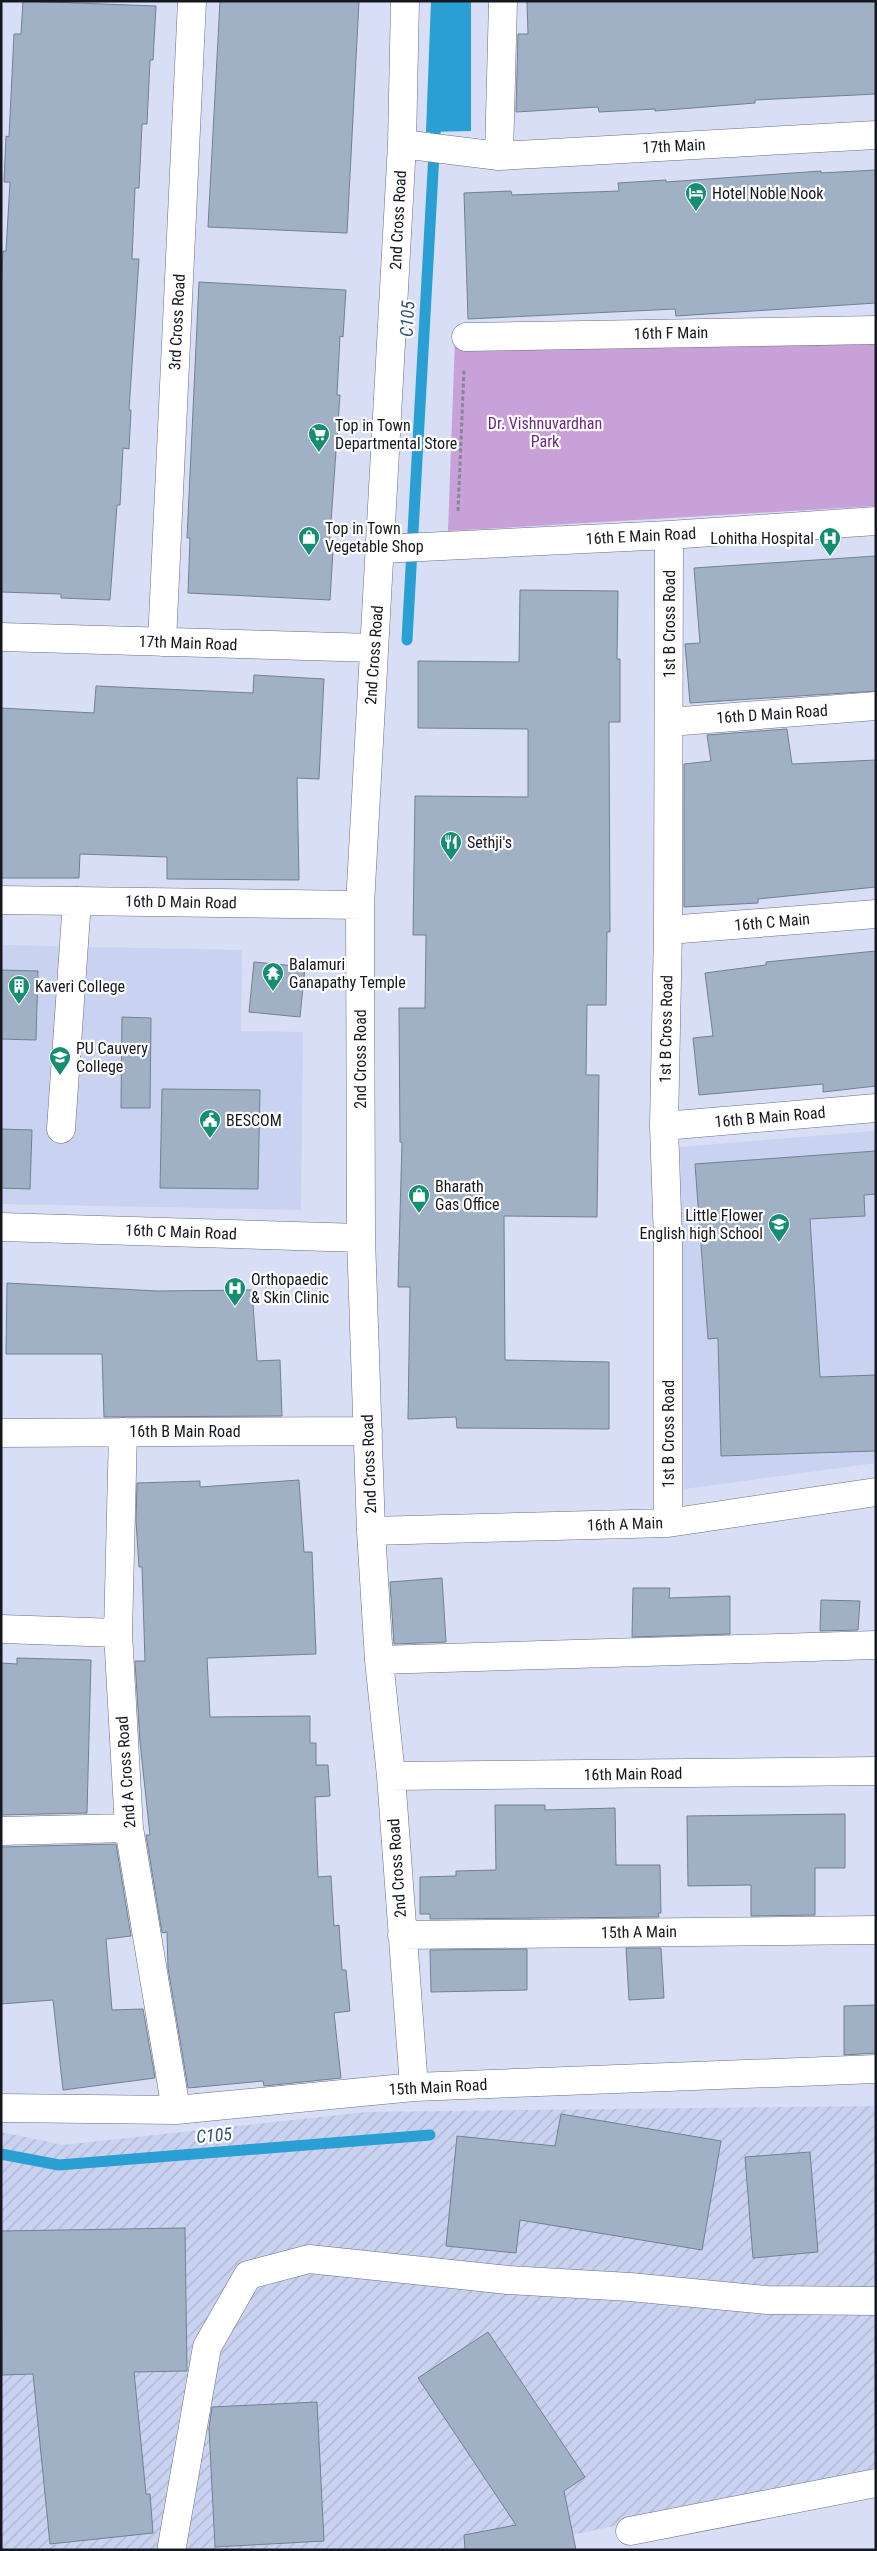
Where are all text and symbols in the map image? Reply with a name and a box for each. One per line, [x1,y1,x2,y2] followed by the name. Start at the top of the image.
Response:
[642,135,706,157] street label: 17th Main
[386,170,410,270] street label: 2nd Cross Road
[684,181,708,212] hotel icon: Hotel Noble Nook
[712,184,824,203] place label: Hotel Noble Nook
[165,273,189,371] street label: 3rd Cross Road
[396,300,418,337] water label: C105
[634,323,708,343] street label: 16th F Main
[488,414,602,451] park label: Dr. Vishnuvardhan Park
[335,416,457,453] place label: Top in Town Departmental Store
[307,422,331,453] supermarket icon: Top in Town Departmental Store
[325,519,424,556] place label: Top in Town Vegetable Shop
[585,524,697,548] street label: 16th E Main Road
[297,525,321,556] shop icon: Top in Town Vegetable Shop
[818,526,842,557] hospital icon: Lohitha Hospital
[710,529,814,548] place label: Lohitha Hospital
[660,570,679,678] street label: 1st B Cross Road
[361,605,387,705] street label: 2nd Cross Road
[138,632,238,654] street label: 17th Main Road
[716,701,828,727] street label: 16th D Main Road
[439,830,463,861] restaurant icon: Sethji's
[467,833,512,852] place label: Sethji's
[125,892,237,912] street label: 16th D Main Road
[733,909,811,935] street label: 16th C Main
[289,955,406,992] place label: Balamuri Ganapathy Temple
[261,961,285,992] temple icon: Balamuri Ganapathy Temple
[7,974,31,1005] building icon: Kaveri College
[656,975,676,1083] street label: 1st B Cross Road
[35,977,125,996] place label: Kaveri College
[351,1009,370,1109] street label: 2nd Cross Road
[76,1039,148,1076] place label: PU Cauvery College
[48,1045,72,1076] school or university icon: PU Cauvery College
[714,1103,826,1131] street label: 16th B Main Road
[198,1108,222,1139] public building icon: BESCOM
[226,1111,282,1130] place label: BESCOM
[435,1177,500,1214] place label: Bharath Gas Office
[407,1183,431,1214] shop icon: Bharath Gas Office
[640,1206,763,1243] place label: Little Flower English high School
[767,1212,791,1243] school or university icon: Little Flower English high School
[125,1221,237,1243] street label: 16th C Main Road
[251,1270,329,1307] place label: Orthopaedic & Skin Clinic
[223,1276,247,1307] hospital icon: Orthopaedic & Skin Clinic
[659,1380,678,1488] street label: 1st B Cross Road
[358,1414,380,1514] street label: 2nd Cross Road
[129,1422,241,1441] street label: 16th B Main Road
[587,1513,663,1535] street label: 16th A Main
[113,1715,139,1829] street label: 2nd A Cross Road
[583,1764,683,1784] street label: 16th Main Road
[384,1818,410,1918] street label: 2nd Cross Road
[601,1922,677,1942] street label: 15th A Main
[388,2075,488,2099] street label: 15th Main Road
[195,2123,233,2147] water label: C105

